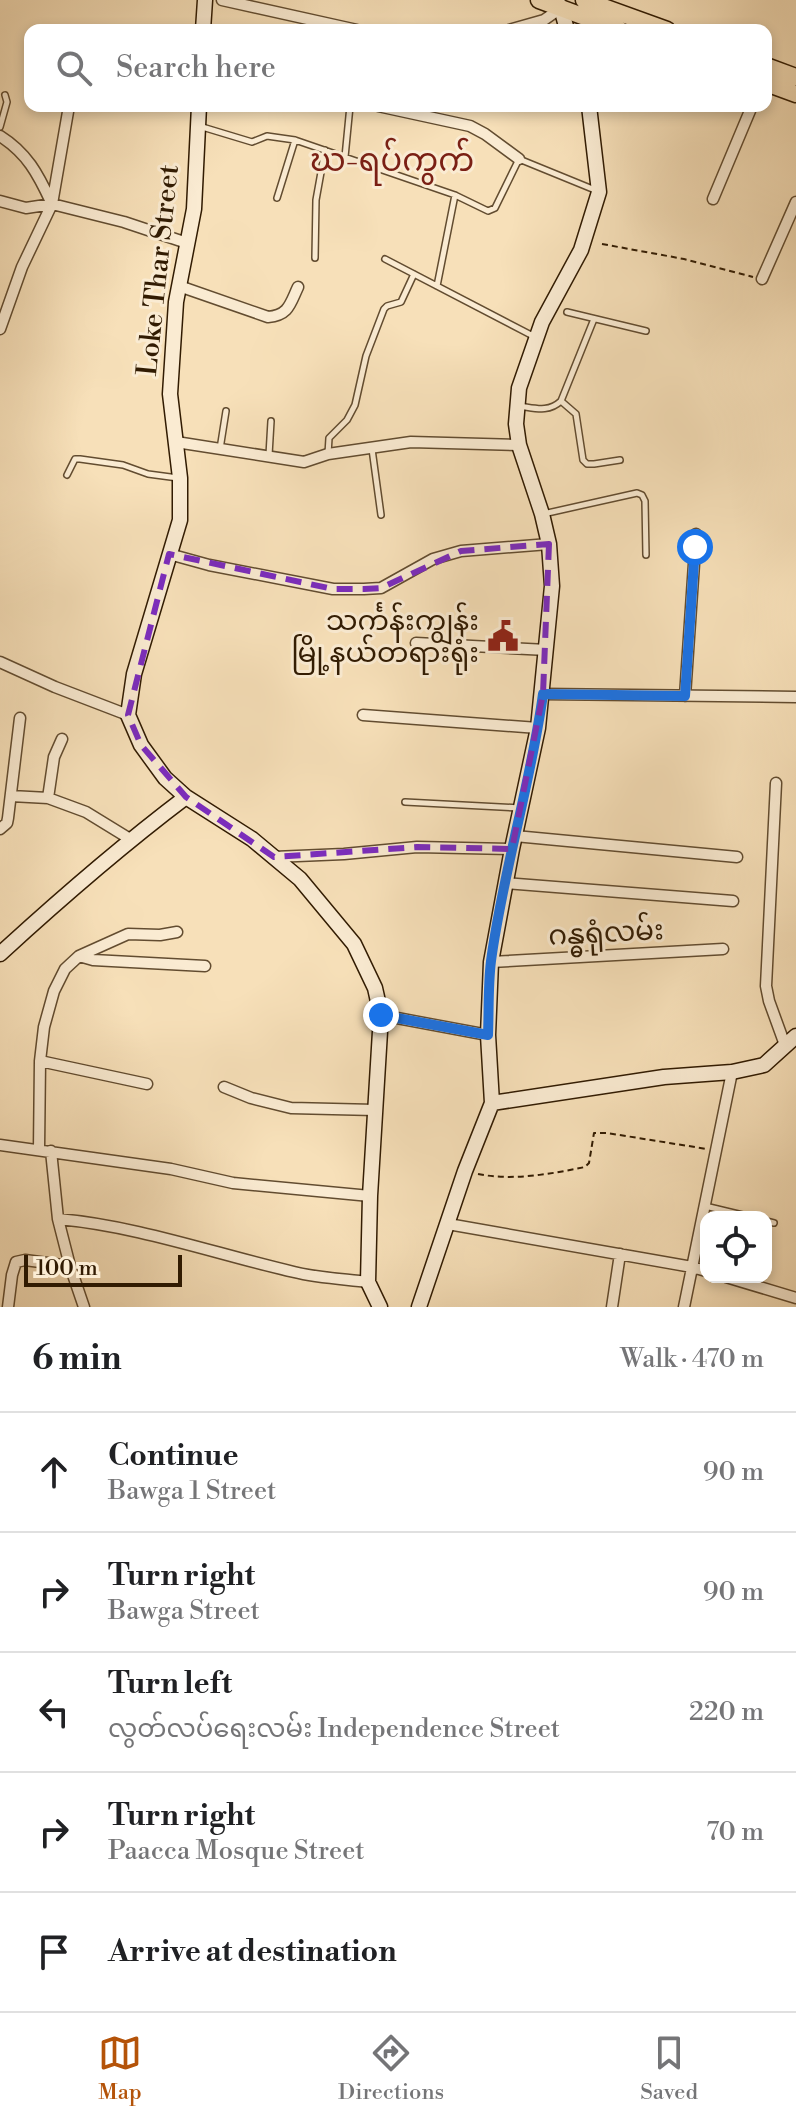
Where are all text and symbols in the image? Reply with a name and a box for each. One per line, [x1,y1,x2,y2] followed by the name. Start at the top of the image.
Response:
[24,24,772,112] search box
[52,46,96,90] icon: search
[116,49,276,87] text: Search here
[310,137,474,186] district label: ဃ-ရပ်ကွက်
[130,163,187,378] street label: Loke Thar Street
[677,529,713,565] route start
[291,602,479,675] place label: သင်္ကန်းကျွန်း မြို့နယ်တရားရုံး
[486,619,520,653] public building icon: သင်္ကန်းကျွန်း မြို့နယ်တရားရုံး
[547,911,665,959] street label: ဂန္ဓရုံလမ်း
[363,997,399,1033] route end
[700,1211,772,1283] map controls
[700,1211,772,1283] button: locate
[24,1251,182,1287] scale bar
[36,1255,98,1282] text: 100 m
[32,1338,122,1380] text: 6 min
[620,1343,764,1375] text: Walk · 470 m
[108,1437,239,1475] text: Continue
[32,1450,76,1494] icon: ahead
[703,1456,764,1488] text: 90 m
[108,1475,276,1507] text: Bawga 1 Street
[108,1557,255,1595] text: Turn right
[32,1570,76,1614] icon: right
[703,1576,764,1608] text: 90 m
[108,1595,260,1627] text: Bawga Street
[108,1665,232,1703] text: Turn left
[32,1690,76,1734] icon: left
[689,1696,764,1728] text: 220 m
[108,1713,560,1745] text: လွတ်လပ်ရေးလမ်း Independence Street
[108,1797,255,1835] text: Turn right
[32,1810,76,1854] icon: right
[706,1816,764,1848] text: 70 m
[108,1835,365,1867] text: Paacca Mosque Street
[32,1930,76,1974] icon: arrive
[108,1933,397,1971] text: Arrive at destination
[98,2031,142,2106] tab: Map
[338,2031,444,2106] tab: Directions
[640,2031,698,2106] tab: Saved

